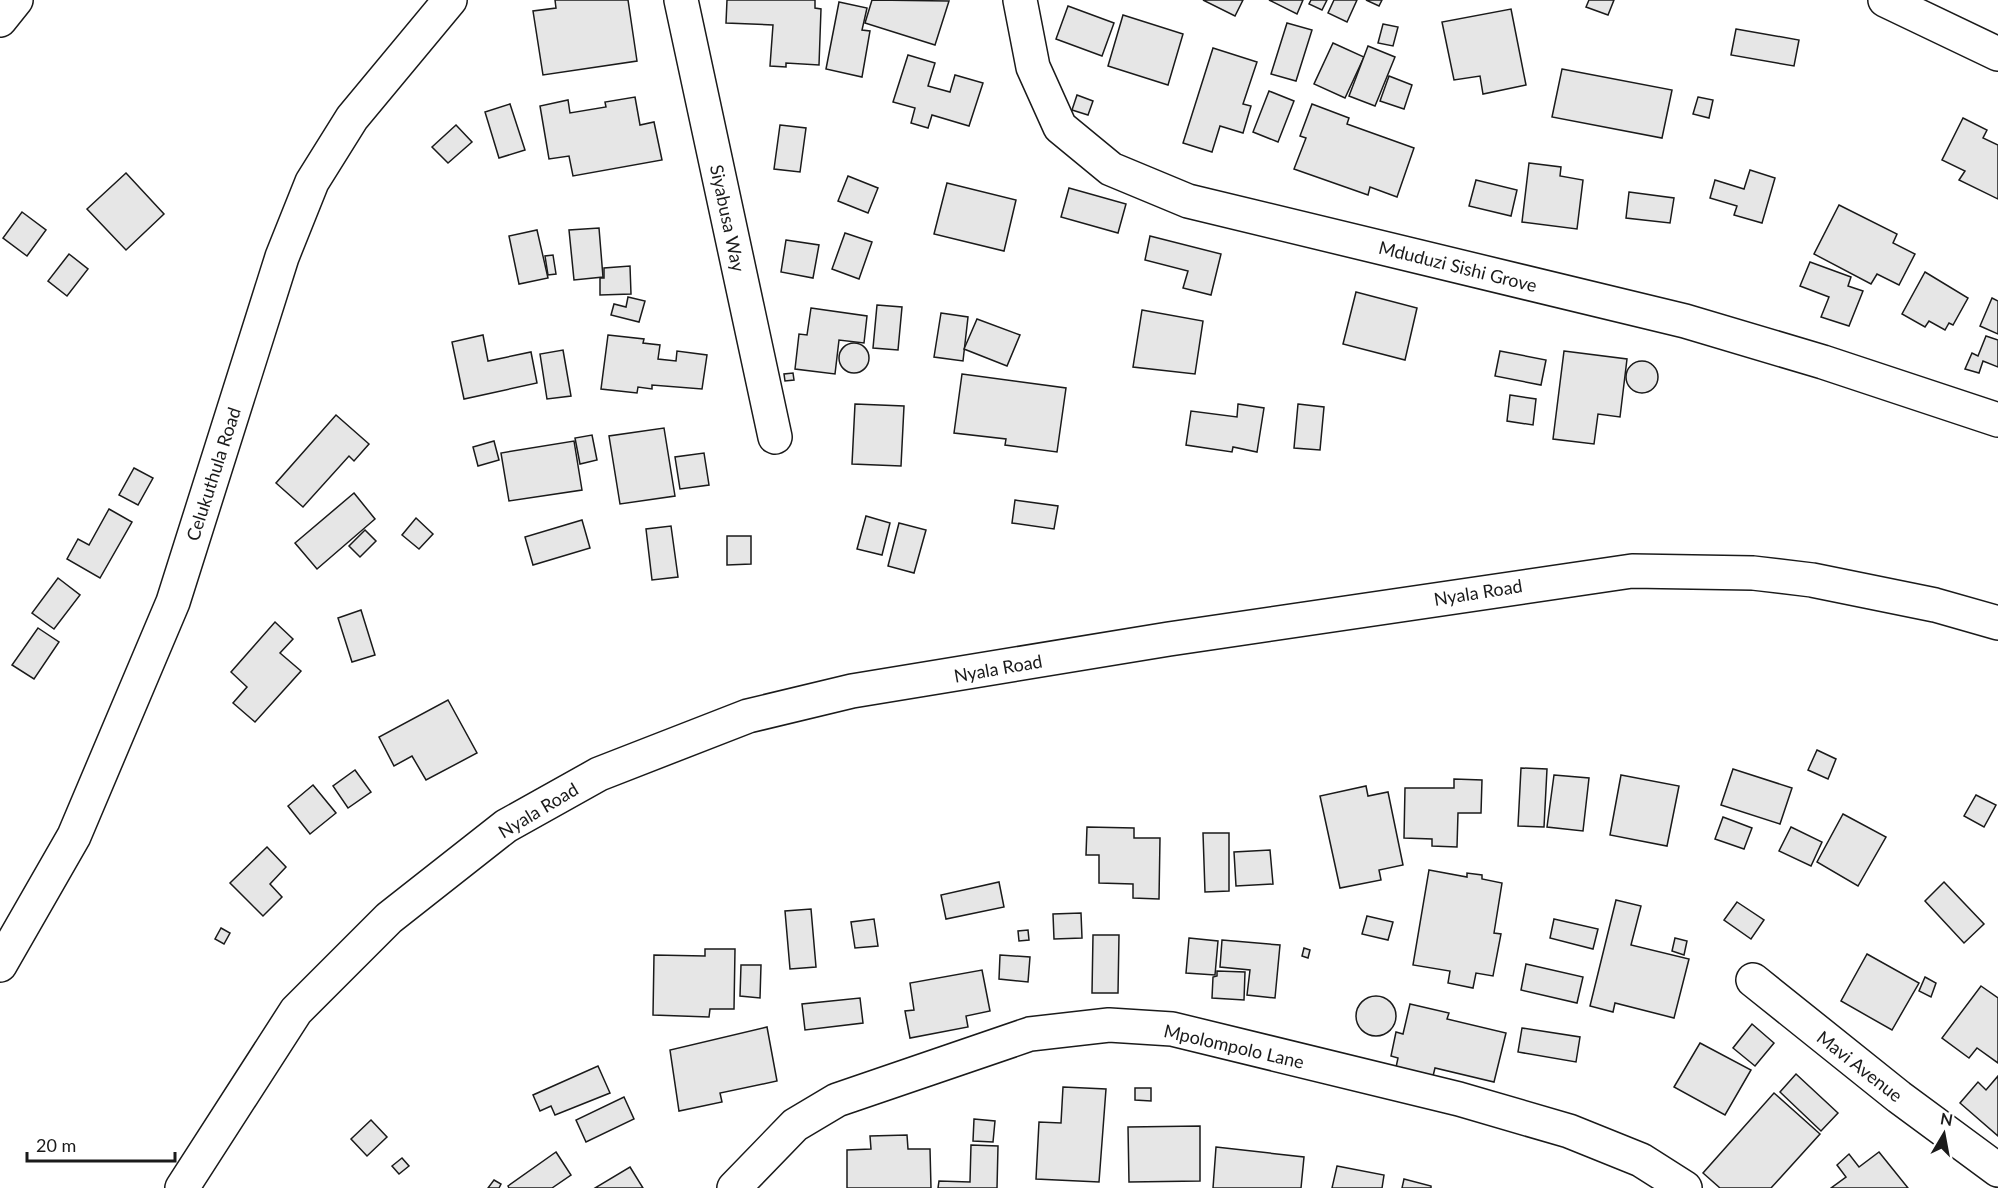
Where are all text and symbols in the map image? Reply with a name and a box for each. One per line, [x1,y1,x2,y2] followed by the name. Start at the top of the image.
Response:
[706,162,750,274] street label: Siyabusa Way
[1377,236,1539,296] street label: Mduduzi Sishi Grove
[181,404,245,544] street label: Celukuthula Road
[1432,574,1524,610] street label: Nyala Road
[952,649,1044,687] street label: Nyala Road
[494,778,582,842] street label: Nyala Road
[1162,1019,1306,1073] street label: Mpolompolo Lane
[1813,1026,1907,1106] street label: Mavi Avenue
[1914,1104,1974,1164] north arrow
[1939,1108,1954,1129] text: N
[27,1125,176,1163] scale bar
[36,1134,76,1156] text: 20 m

